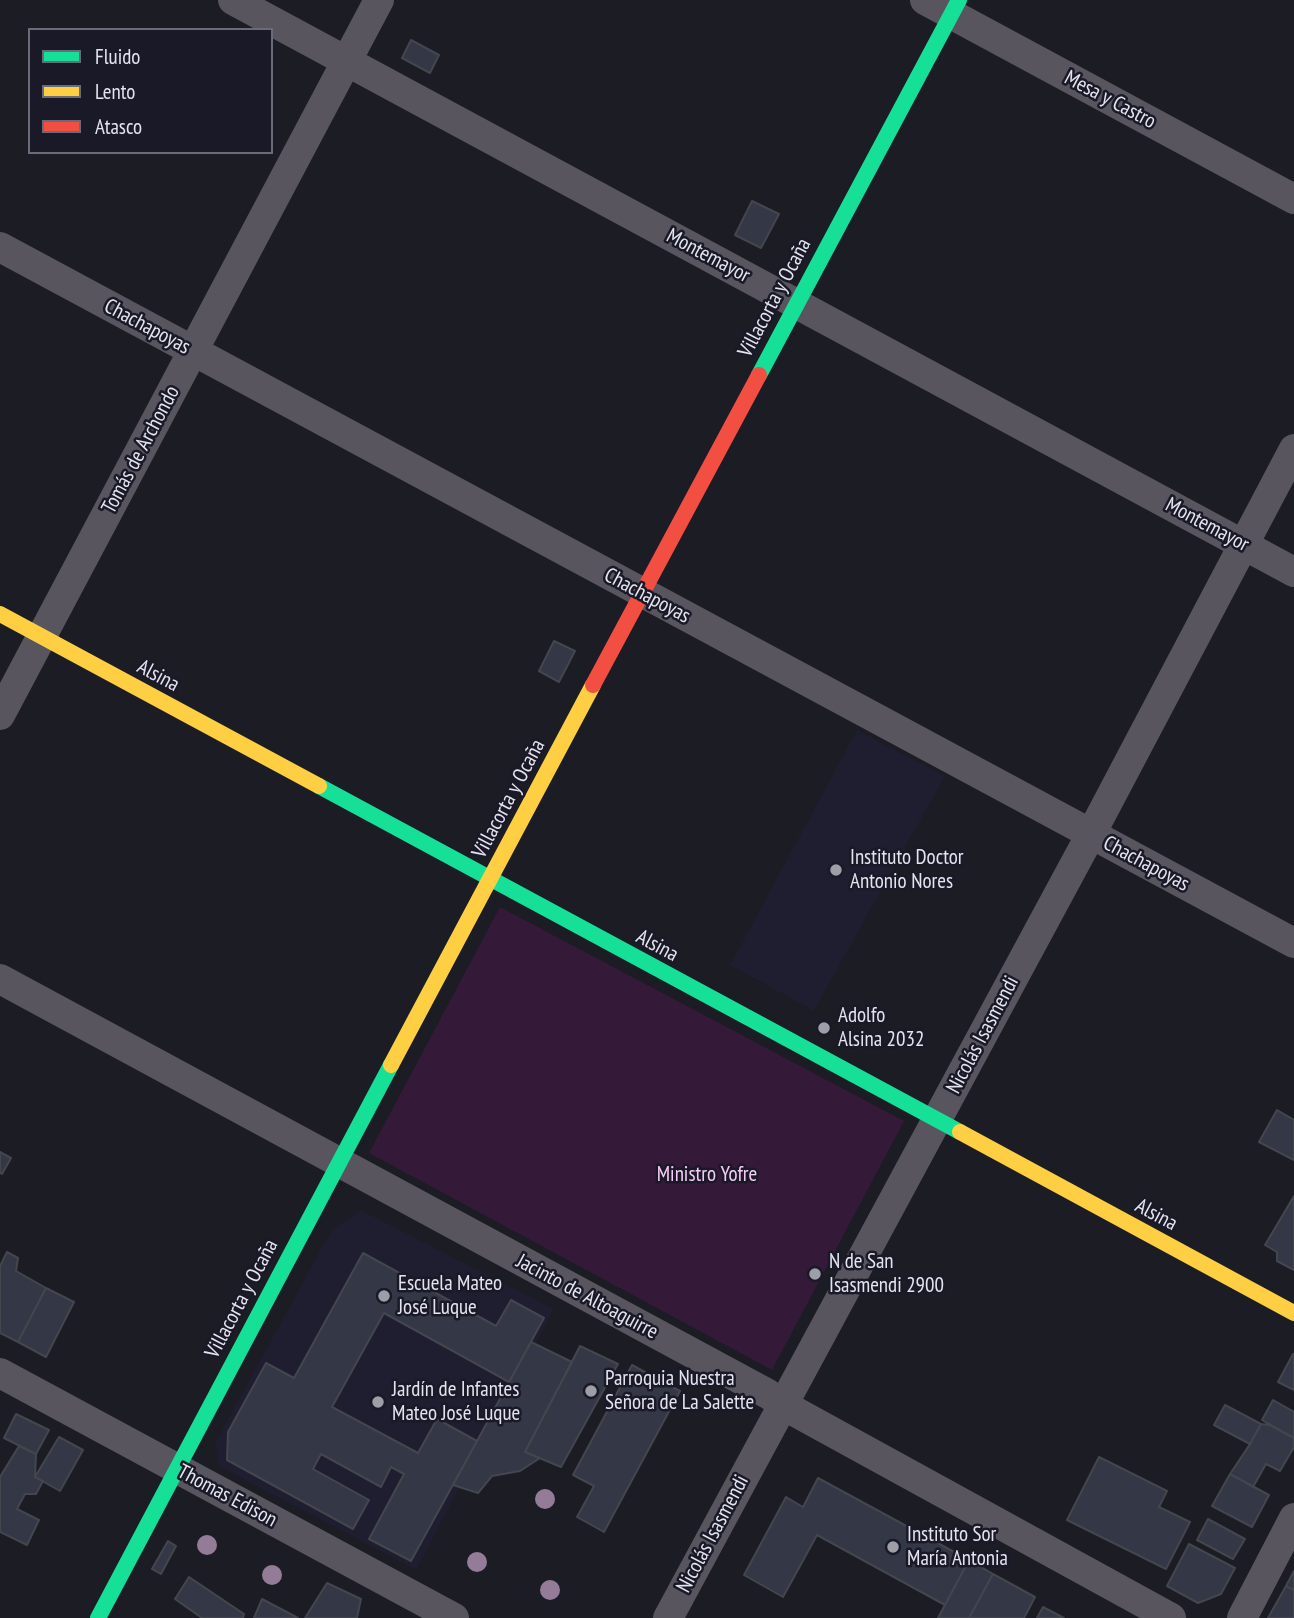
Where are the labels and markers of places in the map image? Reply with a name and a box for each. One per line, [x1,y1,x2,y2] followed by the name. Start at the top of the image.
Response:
[850,845,964,895] place label: Instituto Doctor Antonio Nores
[828,862,844,878] marker: Instituto Doctor Antonio Nores
[838,1003,924,1053] place label: Adolfo Alsina 2032
[816,1020,832,1036] marker: Adolfo Alsina 2032
[829,1249,944,1299] place label: N de San Isasmendi 2900
[807,1266,823,1282] marker: N de San Isasmendi 2900
[398,1271,502,1321] place label: Escuela Mateo José Luque
[376,1288,392,1304] marker: Escuela Mateo José Luque
[605,1366,754,1416] place label: Parroquia Nuestra Señora de La Salette
[392,1377,520,1427] place label: Jardín de Infantes Mateo José Luque
[583,1383,599,1399] marker: Parroquia Nuestra Señora de La Salette
[370,1394,386,1410] marker: Jardín de Infantes Mateo José Luque
[907,1522,1008,1572] place label: Instituto Sor María Antonia
[885,1539,901,1555] marker: Instituto Sor María Antonia

